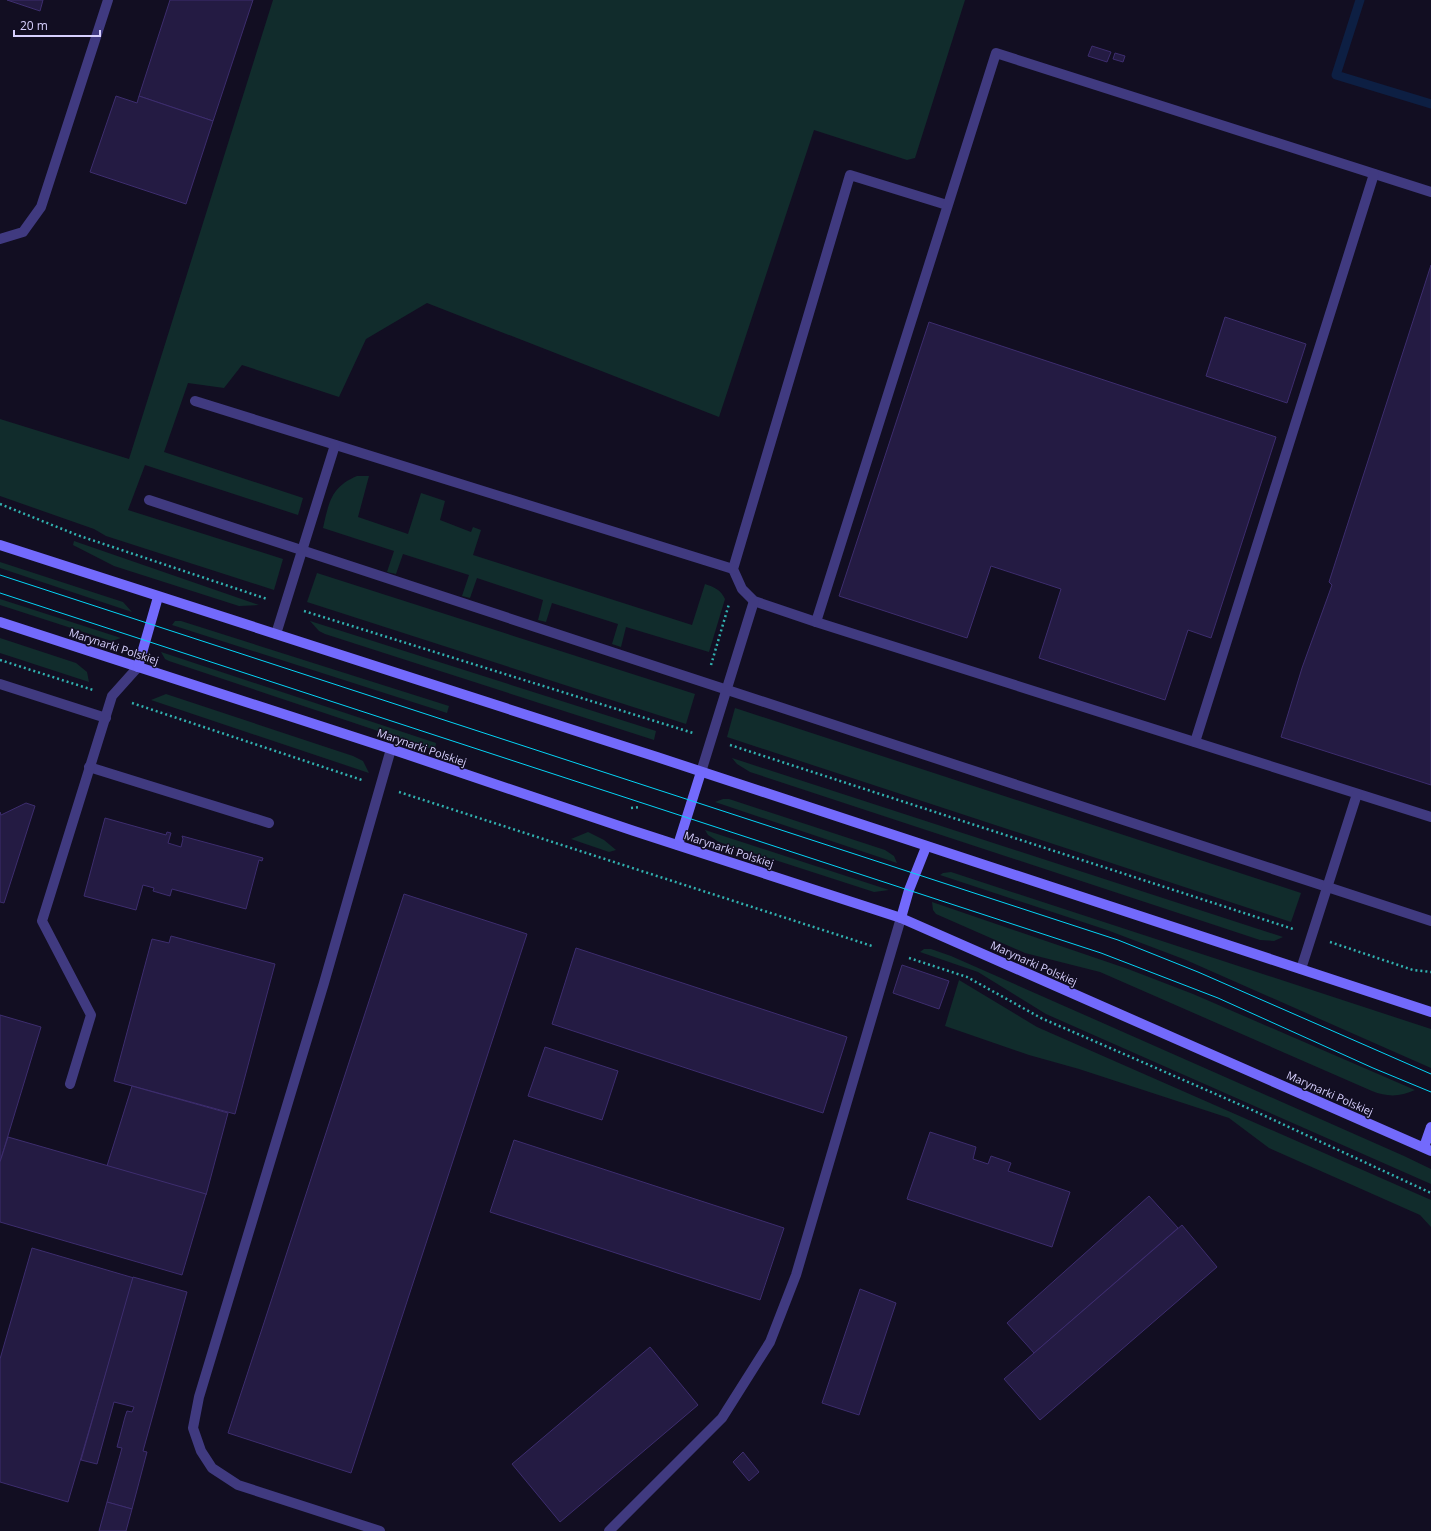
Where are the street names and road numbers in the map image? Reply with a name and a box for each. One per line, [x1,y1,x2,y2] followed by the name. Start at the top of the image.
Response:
[67,624,161,668] street label: Marynarki Polskiej
[375,725,469,769] street label: Marynarki Polskiej
[682,827,776,871] street label: Marynarki Polskiej
[988,937,1080,989] street label: Marynarki Polskiej
[1284,1067,1376,1119] street label: Marynarki Polskiej

